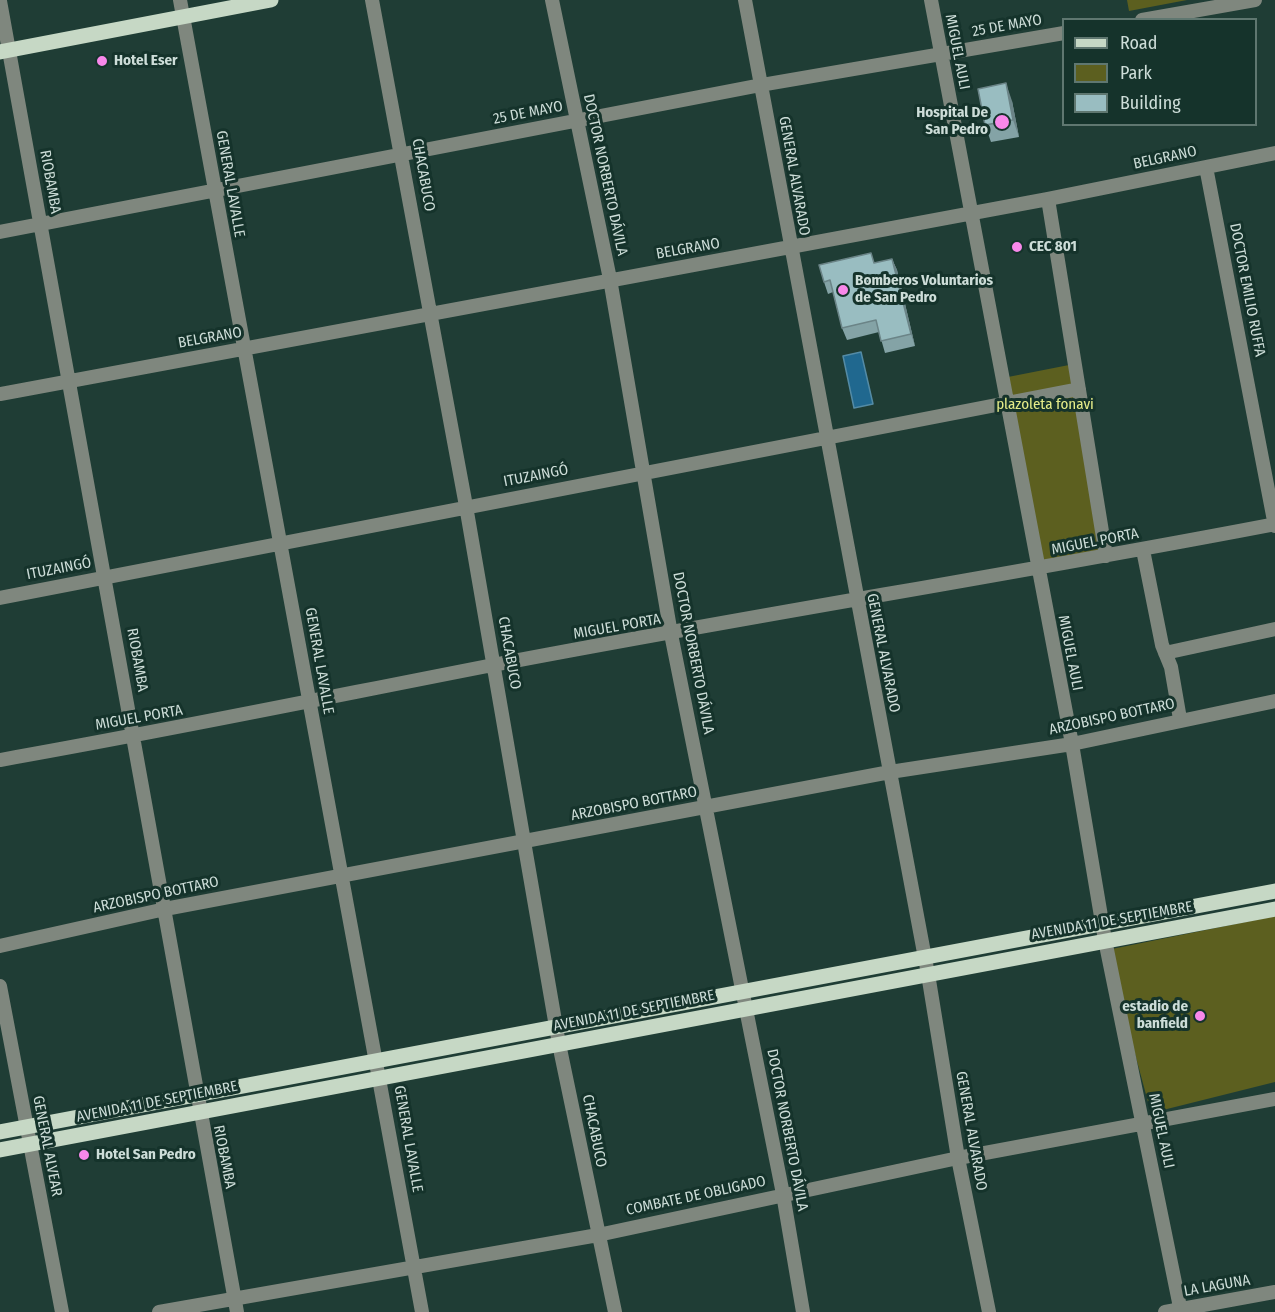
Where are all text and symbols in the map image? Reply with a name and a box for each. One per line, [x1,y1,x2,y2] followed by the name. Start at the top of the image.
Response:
[971,11,1043,41] street label: 25 DE MAYO
[941,13,973,91] street label: MIGUEL AULI
[1062,18,1257,126] legend
[1120,32,1157,54] text: Road
[114,52,178,70] place label: Hotel Eser
[95,54,109,68] marker: Hotel Eser
[1120,62,1152,84] text: Park
[1120,92,1181,114] text: Building
[579,93,631,257] street label: DOCTOR NORBERTO DÁVILA
[492,97,564,129] street label: 25 DE MAYO
[916,104,988,139] place label: Hospital De San Pedro
[993,113,1011,131] marker: Hospital De San Pedro
[775,115,813,237] street label: GENERAL ALVARADO
[212,129,248,239] street label: GENERAL LAVALLE
[408,137,438,213] street label: CHACABUCO
[1132,143,1198,173] street label: BELGRANO
[36,149,64,215] street label: RIOBAMBA
[1225,222,1269,358] street label: DOCTOR EMILIO RUFFA
[655,235,721,263] street label: BELGRANO
[1029,238,1077,256] place label: CEC 801
[1010,240,1024,254] marker: CEC 801
[855,272,993,307] place label: Bomberos Voluntarios de San Pedro
[836,283,850,297] marker: Bomberos Voluntarios de San Pedro
[177,324,243,352] street label: BELGRANO
[996,396,1094,414] park label: plazoleta fonavi
[502,461,570,491] street label: ITUZAINGÓ
[1050,525,1140,559] street label: MIGUEL PORTA
[25,554,93,584] street label: ITUZAINGÓ
[668,570,718,736] street label: DOCTOR NORBERTO DÁVILA
[863,592,903,714] street label: GENERAL ALVARADO
[301,606,337,716] street label: GENERAL LAVALLE
[572,610,662,644] street label: MIGUEL PORTA
[1054,614,1086,692] street label: MIGUEL AULI
[494,615,524,691] street label: CHACABUCO
[123,627,151,693] street label: RIOBAMBA
[1048,695,1176,739] street label: ARZOBISPO BOTTARO
[94,701,184,735] street label: MIGUEL PORTA
[569,783,699,825] street label: ARZOBISPO BOTTARO
[92,873,220,917] street label: ARZOBISPO BOTTARO
[1030,898,1194,944] street label: AVENIDA 11 DE SEPTIEMBRE
[552,987,716,1035] street label: AVENIDA 11 DE SEPTIEMBRE
[1122,998,1188,1033] place label: estadio de banfield
[1193,1009,1207,1023] marker: estadio de banfield
[762,1047,812,1213] street label: DOCTOR NORBERTO DÁVILA
[952,1070,990,1192] street label: GENERAL ALVARADO
[75,1078,239,1126] street label: AVENIDA 11 DE SEPTIEMBRE
[390,1084,426,1194] street label: GENERAL LAVALLE
[1144,1092,1178,1170] street label: MIGUEL AULI
[578,1093,610,1169] street label: CHACABUCO
[28,1094,66,1198] street label: GENERAL ALVEAR
[209,1124,239,1190] street label: RIOBAMBA
[96,1146,196,1164] place label: Hotel San Pedro
[77,1148,91,1162] marker: Hotel San Pedro
[625,1172,767,1220] street label: COMBATE DE OBLIGADO
[1183,1271,1251,1301] street label: LA LAGUNA

